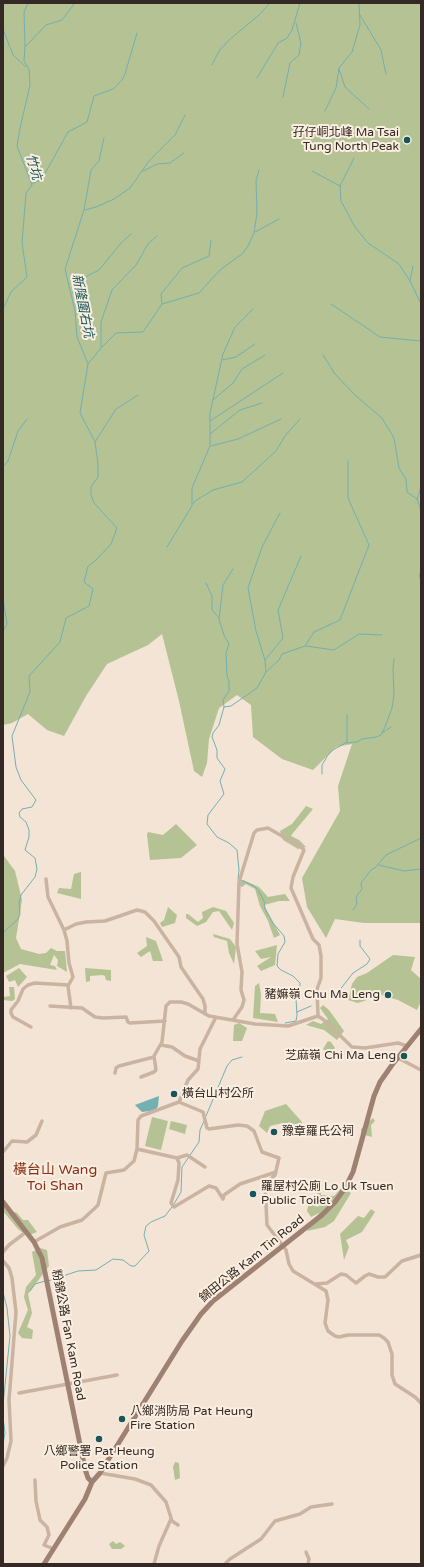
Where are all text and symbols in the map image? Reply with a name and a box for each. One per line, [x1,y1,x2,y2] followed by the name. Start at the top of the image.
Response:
[293,126,399,154] place label: 孖仔峒北峰 Ma Tsai Tung North Peak
[402,135,412,145] marker: 孖仔峒北峰 Ma Tsai Tung North Peak
[22,152,44,182] water label: 竹坑
[68,273,96,339] water label: 新隆圍右坑
[265,988,380,1002] place label: 豬嫲嶺 Chu Ma Leng
[383,990,393,1000] marker: 豬嫲嶺 Chu Ma Leng
[285,1049,396,1063] place label: 芝麻嶺 Chi Ma Leng
[399,1051,409,1061] marker: 芝麻嶺 Chi Ma Leng
[182,1087,254,1101] place label: 橫台山村公所
[169,1089,179,1099] marker: 橫台山村公所
[282,1125,354,1139] place label: 豫章羅氏公祠
[269,1127,279,1137] marker: 豫章羅氏公祠
[13,1162,97,1194] district label: 橫台山 Wang Toi Shan
[261,1180,394,1208] place label: 羅屋村公廁 Lo Uk Tsuen Public Toilet
[248,1189,258,1199] marker: 羅屋村公廁 Lo Uk Tsuen Public Toilet
[197,1212,307,1306] street label: 錦田公路 Kam Tin Road
[48,1268,88,1402] street label: 粉錦公路 Fan Kam Road
[130,1405,253,1433] place label: 八鄉消防局 Pat Heung Fire Station
[117,1414,127,1424] marker: 八鄉消防局 Pat Heung Fire Station
[94,1434,104,1444] marker: 八鄉警署 Pat Heung Police Station
[43,1445,155,1473] place label: 八鄉警署 Pat Heung Police Station

